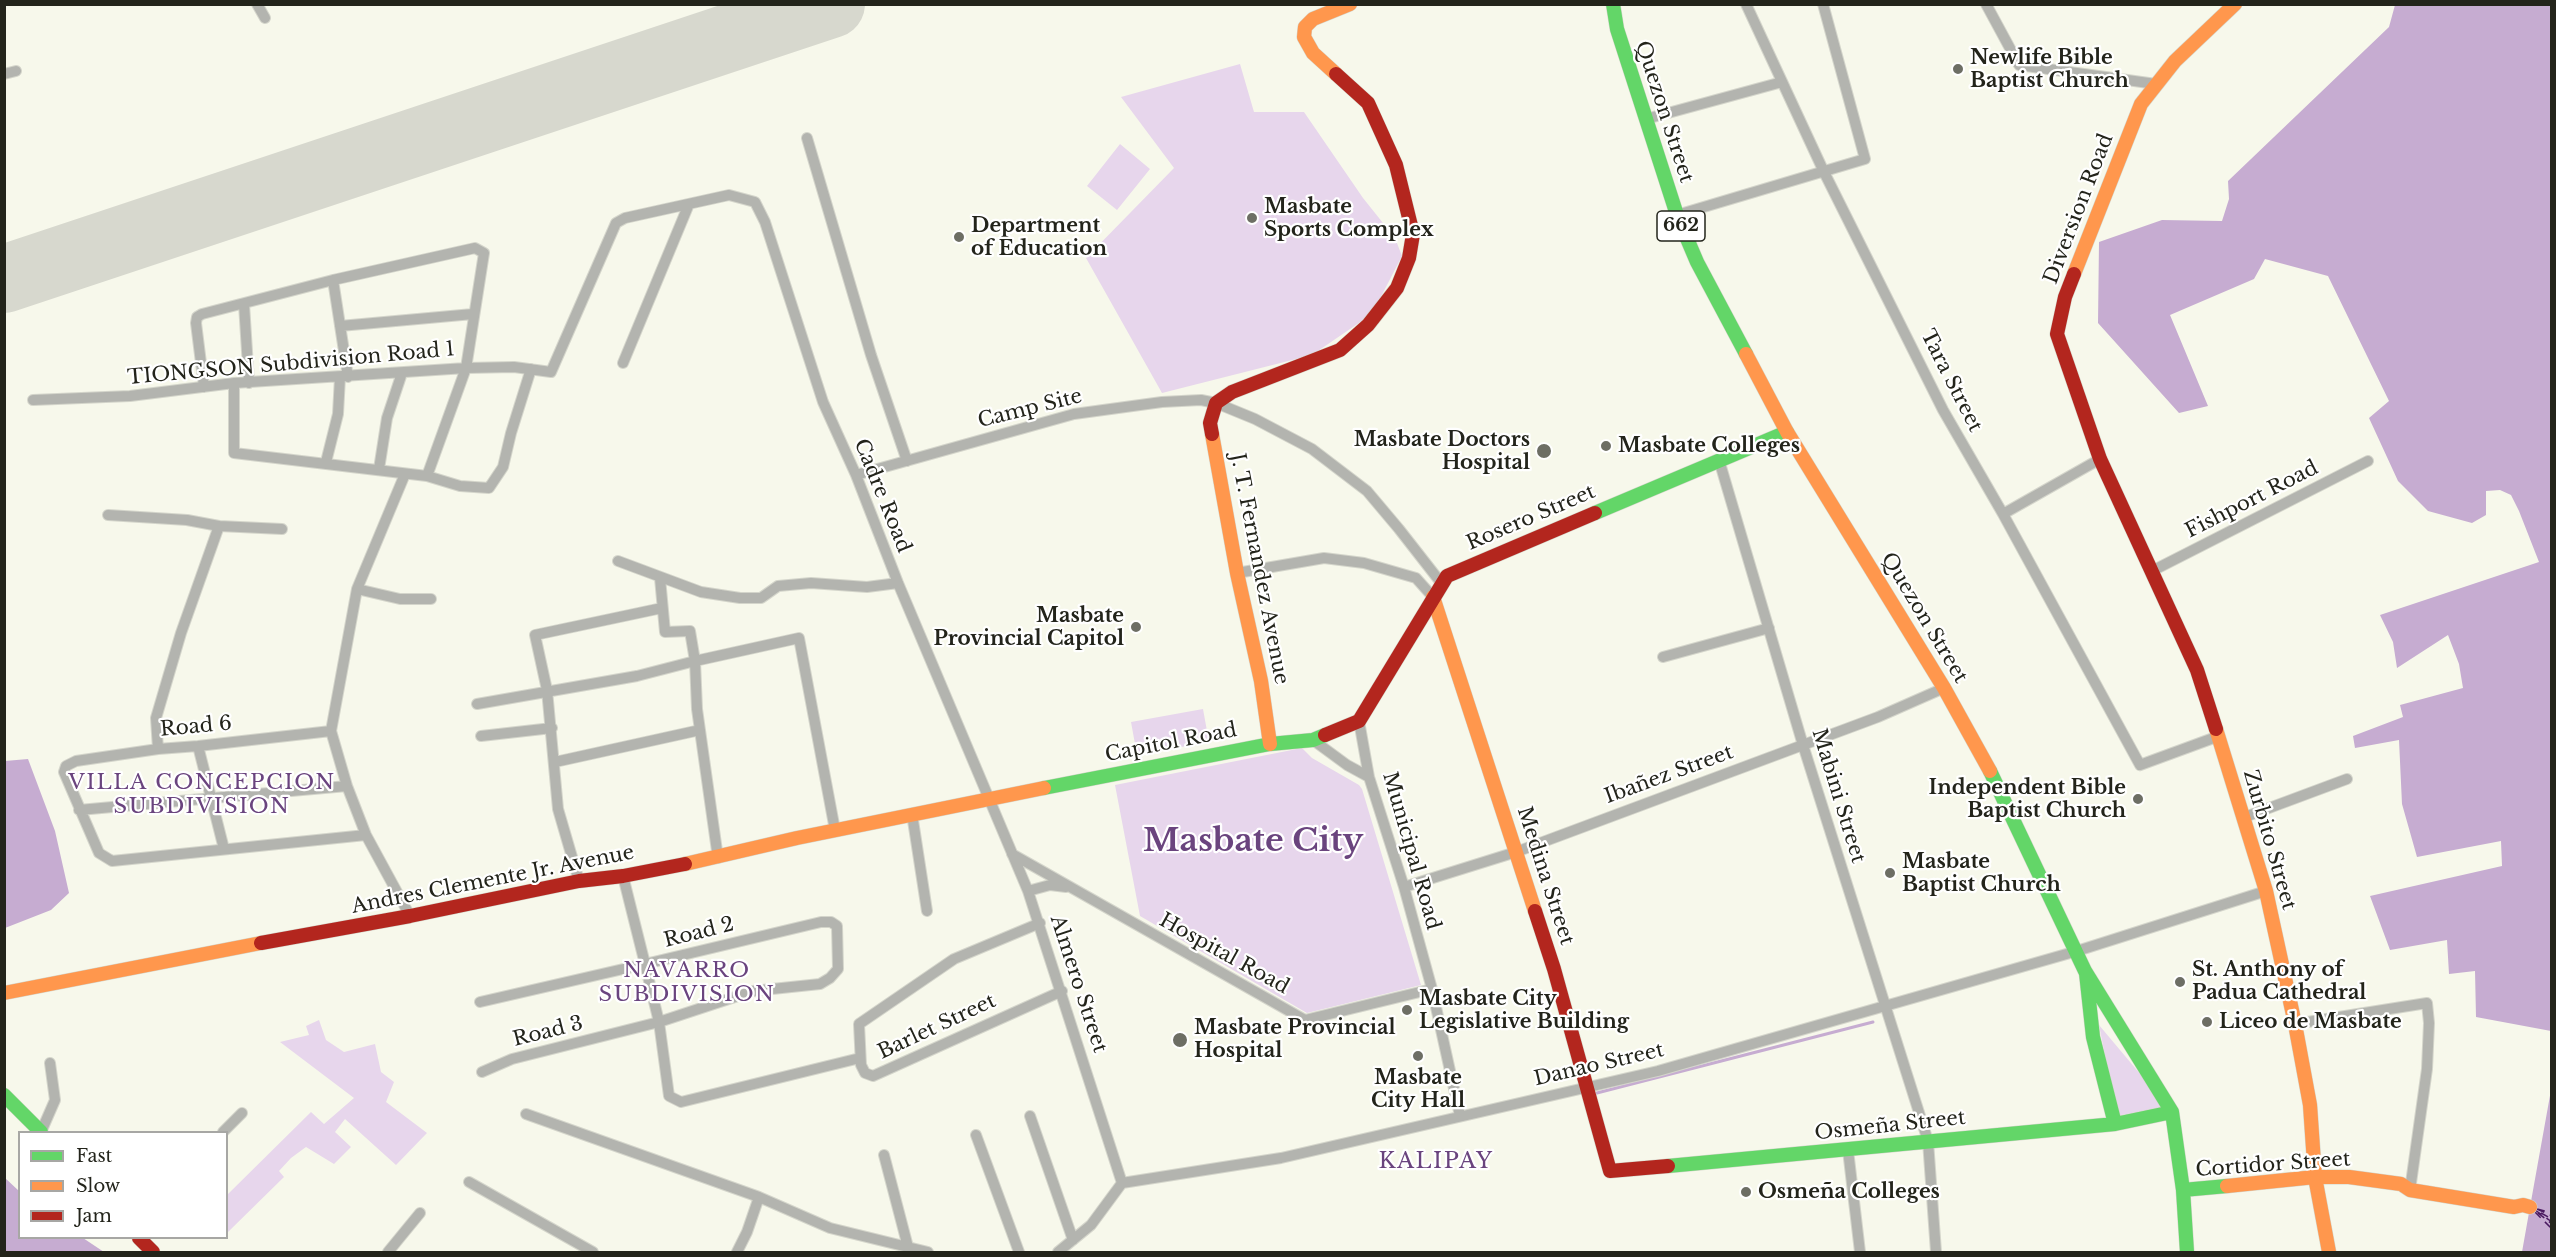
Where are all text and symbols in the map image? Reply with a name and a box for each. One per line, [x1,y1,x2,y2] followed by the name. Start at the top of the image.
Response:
[1630,38,1698,186] street label: Quezon Street
[1970,46,2129,93] place label: Newlife Bible Baptist Church
[1951,62,1965,76] marker: Newlife Bible Baptist Church
[2039,131,2119,287] street label: Diversion Road
[1264,195,1434,242] place label: Masbate Sports Complex
[1245,211,1259,225] marker: Masbate Sports Complex
[1657,211,1705,241] road number: 662
[971,214,1107,261] place label: Department of Education
[952,230,966,244] marker: Department of Education
[1915,326,1987,436] street label: Tara Street
[126,338,456,390] street label: TIONGSON Subdivision Road 1
[975,384,1085,434] street label: Camp Site
[1354,428,1530,475] place label: Masbate Doctors Hospital
[1618,434,1800,458] place label: Masbate Colleges
[848,436,916,556] street label: Cadre Road
[1599,439,1613,453] marker: Masbate Colleges
[1535,442,1553,460] marker: Masbate Doctors Hospital
[1225,452,1293,686] street label: J. T. Fernandez Avenue
[2182,456,2322,544] street label: Fishport Road
[1463,480,1599,556] street label: Rosero Street
[1876,549,1972,687] street label: Quezon Street
[933,604,1124,651] place label: Masbate Provincial Capitol
[1129,620,1143,634] marker: Masbate Provincial Capitol
[159,712,233,742] street label: Road 6
[1103,718,1239,768] street label: Capitol Road
[1806,726,1870,866] street label: Mabini Street
[1602,741,1736,809] street label: Ibañez Street
[2238,767,2300,913] street label: Zurbito Street
[1377,769,1445,933] street label: Municipal Road
[68,770,336,820] district label: VILLA CONCEPCION SUBDIVISION
[1929,776,2126,823] place label: Independent Bible Baptist Church
[2131,792,2145,806] marker: Independent Bible Baptist Church
[1511,804,1579,948] street label: Medina Street
[1143,823,1363,861] district label: Masbate City
[350,841,636,919] street label: Andres Clemente Jr. Avenue
[1902,850,2061,897] place label: Masbate Baptist Church
[1883,866,1897,880] marker: Masbate Baptist Church
[1155,908,1293,1000] street label: Hospital Road
[1044,912,1112,1056] street label: Almero Street
[662,913,736,953] street label: Road 2
[599,958,775,1008] district label: NAVARRO SUBDIVISION
[2192,958,2366,1005] place label: St. Anthony of Padua Cathedral
[2173,975,2187,989] marker: St. Anthony of Padua Cathedral
[1419,987,1629,1034] place label: Masbate City Legislative Building
[874,989,1000,1065] street label: Barlet Street
[1400,1003,1414,1017] marker: Masbate City Legislative Building
[2219,1010,2402,1034] place label: Liceo de Masbate
[511,1012,585,1052] street label: Road 3
[2200,1015,2214,1029] marker: Liceo de Masbate
[1194,1016,1396,1063] place label: Masbate Provincial Hospital
[1171,1031,1189,1049] marker: Masbate Provincial Hospital
[1532,1038,1666,1092] street label: Danao Street
[1411,1049,1425,1063] marker: Masbate City Hall
[1371,1066,1465,1113] place label: Masbate City Hall
[1813,1106,1967,1146] street label: Osmeña Street
[18,1131,228,1239] legend
[76,1145,112,1167] text: Fast
[2195,1148,2351,1182] street label: Cortidor Street
[1378,1149,1494,1175] district label: KALIPAY
[76,1175,120,1197] text: Slow
[1758,1180,1940,1204] place label: Osmeña Colleges
[1739,1185,1753,1199] marker: Osmeña Colleges
[76,1205,112,1227] text: Jam

